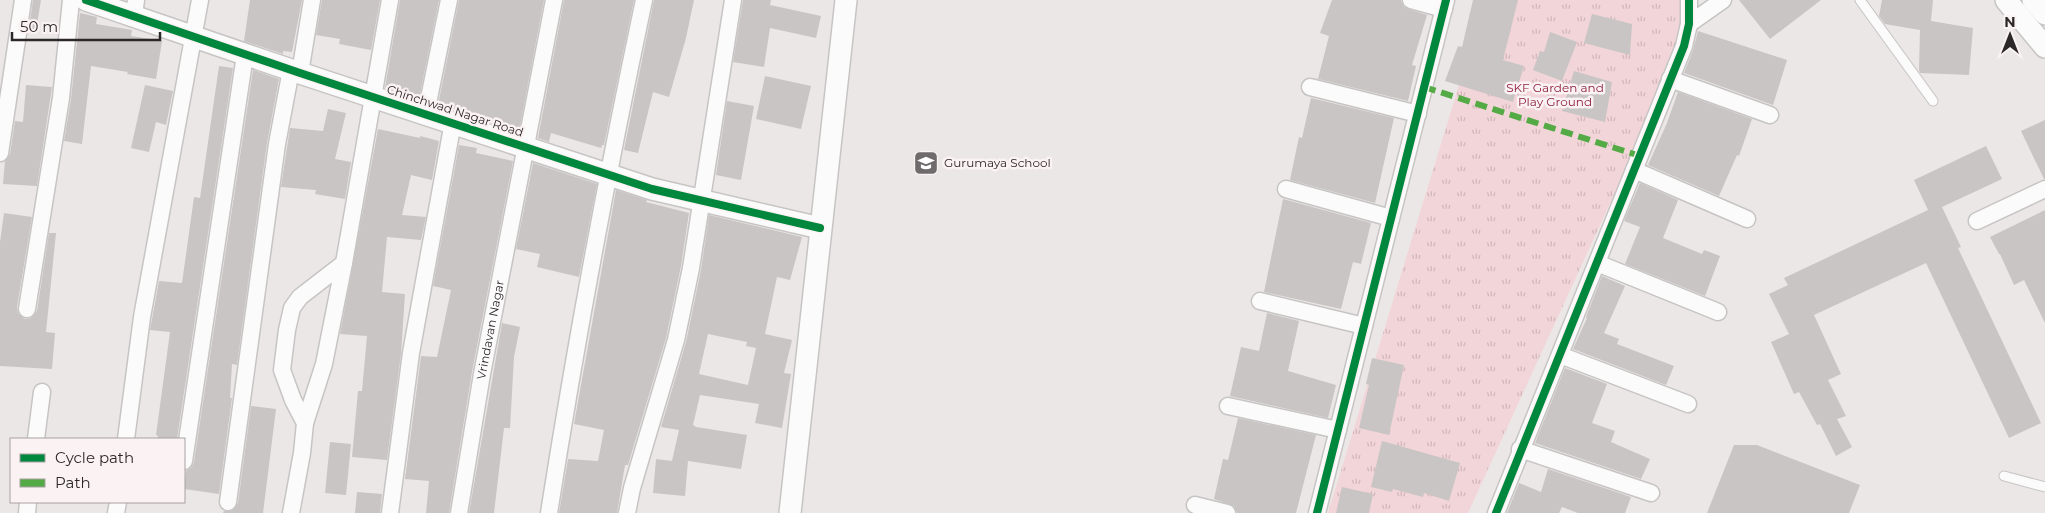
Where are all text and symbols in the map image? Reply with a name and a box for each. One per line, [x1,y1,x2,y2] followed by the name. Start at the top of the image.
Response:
[12,10,160,42] scale bar
[1985,10,2035,60] north arrow
[2004,13,2016,31] text: N
[20,17,58,36] text: 50 m
[1506,80,1604,109] park label: SKF Garden and Play Ground
[385,81,525,140] street label: Chinchwad Nagar Road
[913,150,939,176] school or university icon: Gurumaya School
[944,155,1051,170] place label: Gurumaya School
[473,279,507,380] street label: Vrindavan Nagar
[10,438,185,503] legend
[55,448,134,467] text: Cycle path
[55,473,91,492] text: Path

